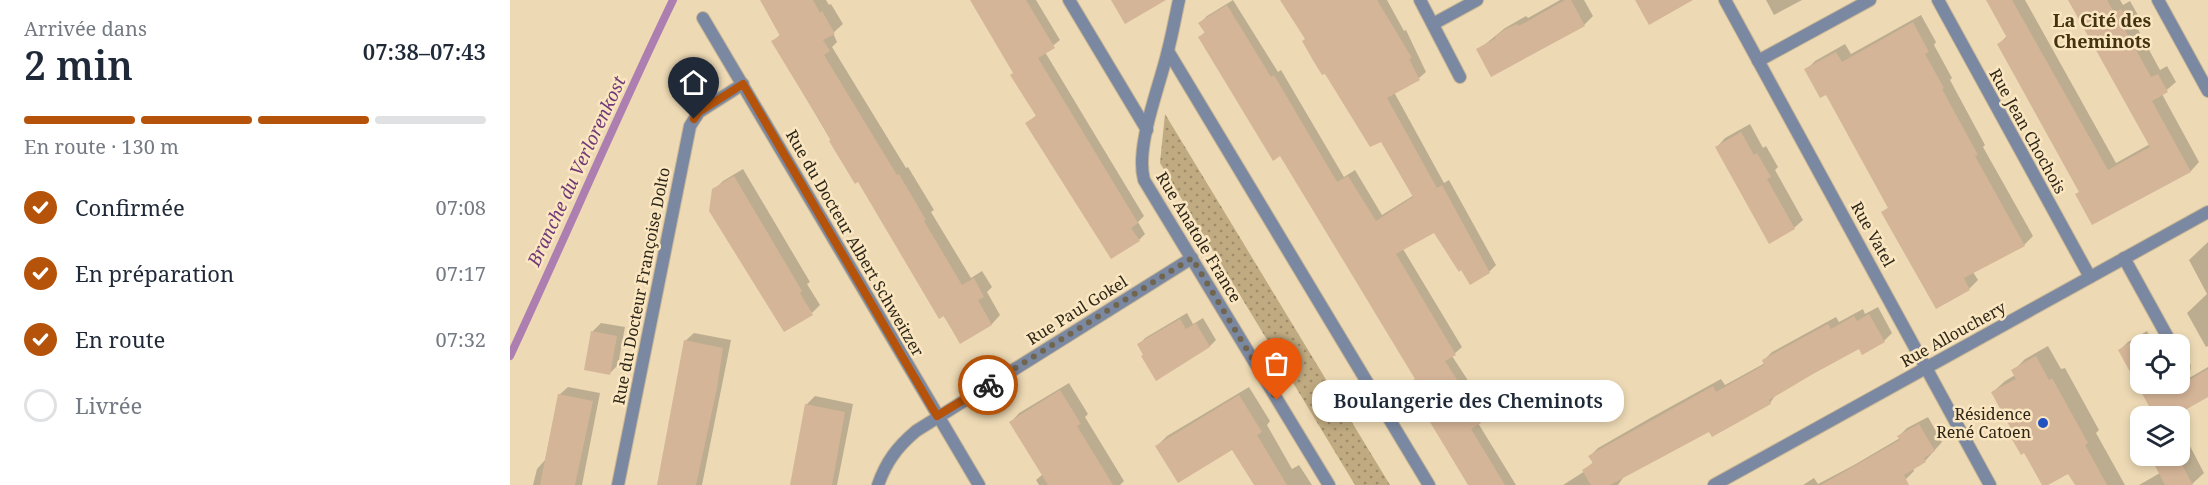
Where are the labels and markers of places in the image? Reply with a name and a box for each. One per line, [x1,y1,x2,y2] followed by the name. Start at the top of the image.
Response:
[668,57,719,119] pin
[1251,338,1302,400] pin
[1313,379,1625,421] callout: Boulangerie des Cheminots
[1936,403,2031,443] place label: Résidence René Catoen
[2036,416,2050,430] marker: Résidence René Catoen

